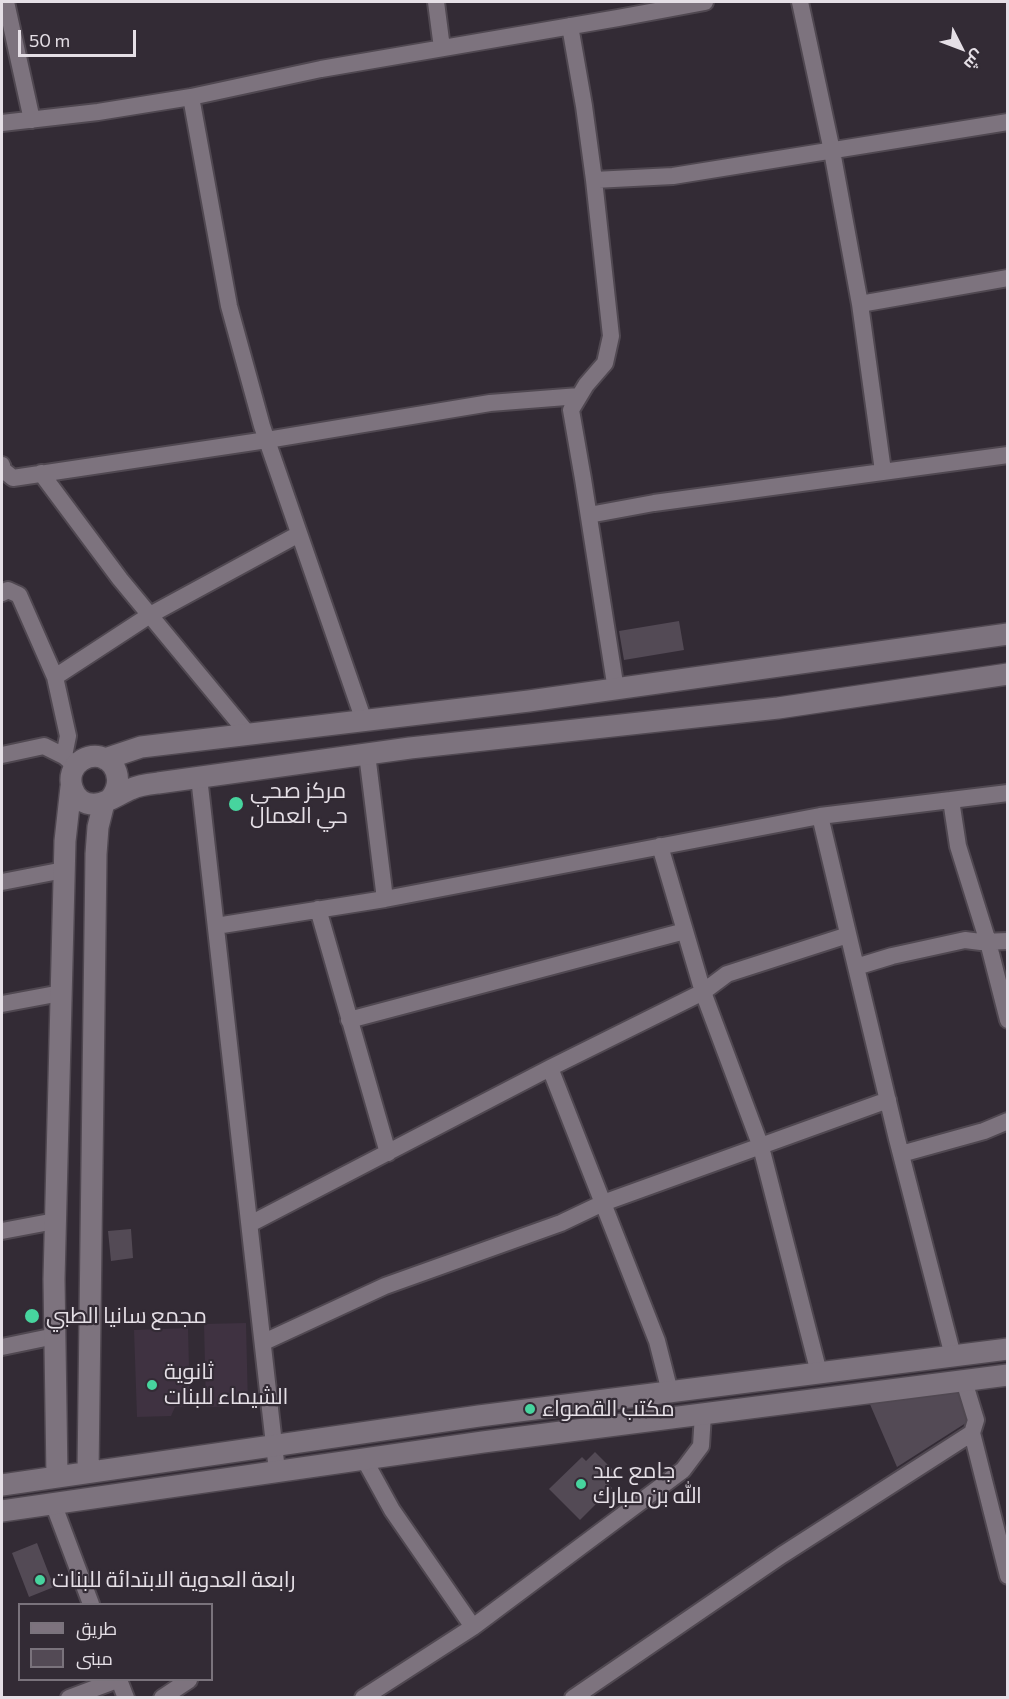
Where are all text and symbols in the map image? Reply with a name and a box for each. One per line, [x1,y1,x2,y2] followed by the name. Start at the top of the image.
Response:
[21,18,140,56] scale bar
[931,18,991,78] north arrow
[29,29,70,51] text: 50 m
[961,46,989,74] text: ش
[250,778,348,830] place label: مركز صحي حي العمال
[227,795,245,813] marker: مركز صحي حي العمال
[46,1303,207,1329] place label: مجمع سانيا الطبي
[23,1307,41,1325] marker: مجمع سانيا الطبي
[164,1359,288,1410] place label: ثانوية الشيماء للبنات
[145,1378,159,1392] marker: ثانوية الشيماء للبنات
[542,1396,675,1422] place label: مكتب القصواء
[523,1402,537,1416] marker: مكتب القصواء
[593,1458,702,1510] place label: جامع عبد الله بن مبارك
[574,1477,588,1491] marker: جامع عبد الله بن مبارك
[52,1567,296,1593] place label: رابعة العدوية الابتدائة للبنات
[33,1573,47,1587] marker: رابعة العدوية الابتدائة للبنات
[18,1603,213,1681] legend
[76,1617,117,1639] text: طريق
[76,1647,113,1669] text: مبنى

